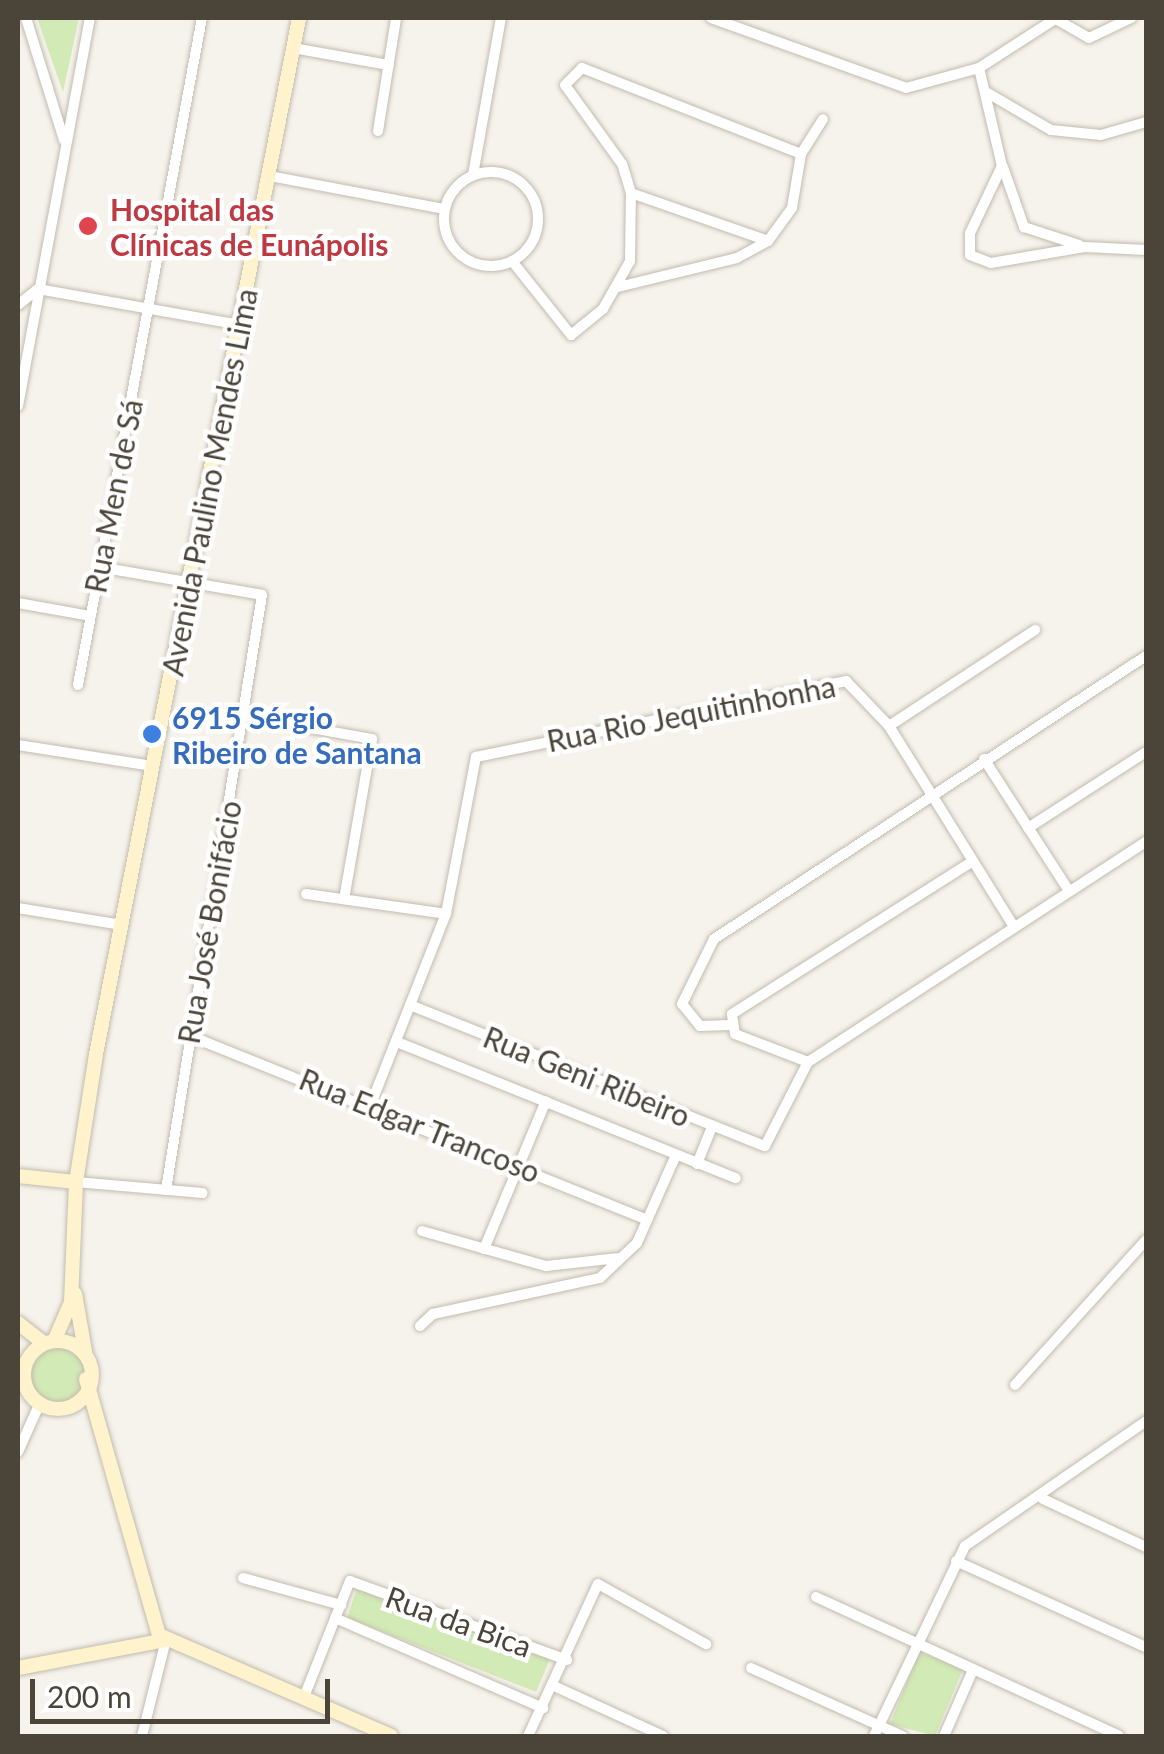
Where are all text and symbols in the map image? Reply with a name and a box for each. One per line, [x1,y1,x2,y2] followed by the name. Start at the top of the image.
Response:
[110,191,388,262] place label: Hospital das Clínicas de Eunápolis
[75,213,101,239] marker: Hospital das Clínicas de Eunápolis
[154,285,264,679] street label: Avenida Paulino Mendes Lima
[77,396,149,596] street label: Rua Men de Sá
[543,667,839,759] street label: Rua Rio Jequitinhonha
[172,699,422,770] place label: 6915 Sérgio Ribeiro de Santana
[141,723,163,745] marker: 6915 Sérgio Ribeiro de Santana
[170,797,248,1047] street label: Rua José Bonifácio
[478,1018,696,1134] street label: Rua Geni Ribeiro
[294,1060,546,1190] street label: Rua Edgar Trancoso
[381,1578,537,1664] street label: Rua da Bica
[35,1659,335,1721] scale bar
[47,1678,132,1714] text: 200 m

